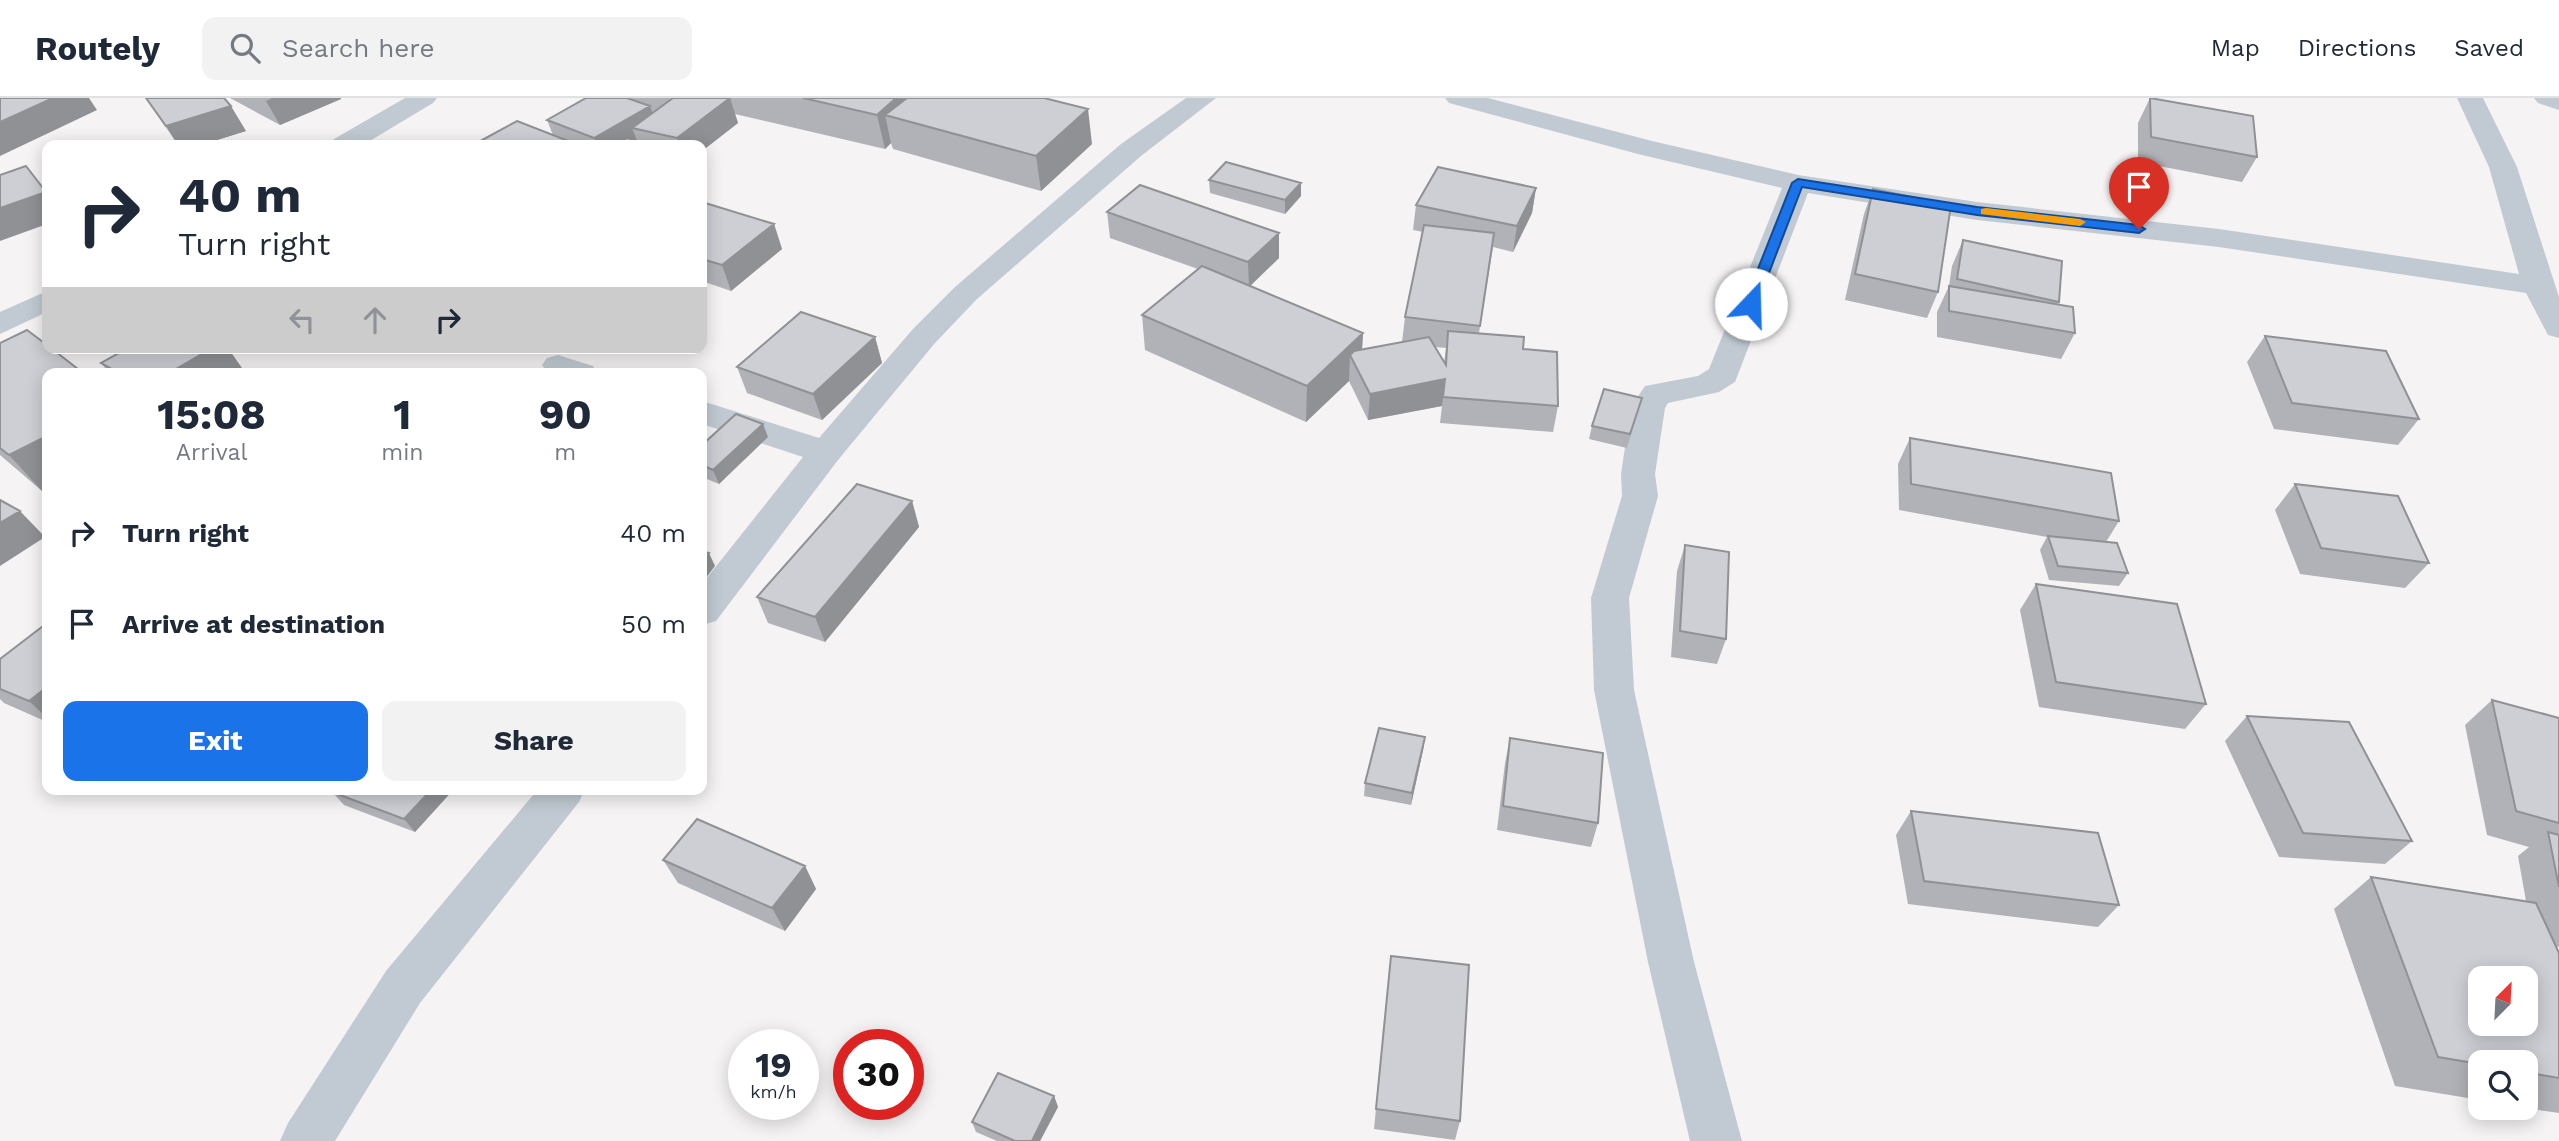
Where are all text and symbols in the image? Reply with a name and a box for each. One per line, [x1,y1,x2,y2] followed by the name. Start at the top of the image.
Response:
[202,17,692,80] search box
[35,29,160,68] text: Routely
[226,29,264,67] icon: search
[282,33,434,63] text: Search here
[2211,34,2260,62] text: Map
[2298,34,2416,62] text: Directions
[2454,34,2524,62] text: Saved
[2109,157,2169,229] pin
[178,166,301,224] text: 40 m
[63,168,154,259] icon: right
[2120,168,2158,206] icon: arrive
[178,225,330,263] text: Turn right
[1714,267,1788,341] position arrow
[283,301,321,339] icon: left
[356,301,394,339] icon: ahead
[429,301,467,339] icon: right
[157,390,266,439] text: 15:08
[393,390,411,439] text: 1
[539,390,592,439] text: 90
[176,439,248,466] text: Arrival
[381,439,424,466] text: min
[554,439,576,466] text: m
[63,514,101,552] icon: right
[122,518,249,548] text: Turn right
[620,518,686,548] text: 40 m
[63,605,101,643] icon: arrive
[122,609,385,639] text: Arrive at destination
[621,609,686,639] text: 50 m
[63,701,368,781] button: Exit
[382,701,686,781] button: Share
[2468,966,2538,1036] north arrow
[2468,966,2538,1120] map controls
[833,1029,924,1120] speed limit sign: 30
[755,1044,792,1086] text: 19
[2468,1050,2538,1120] button: search
[750,1081,797,1102] text: km/h

